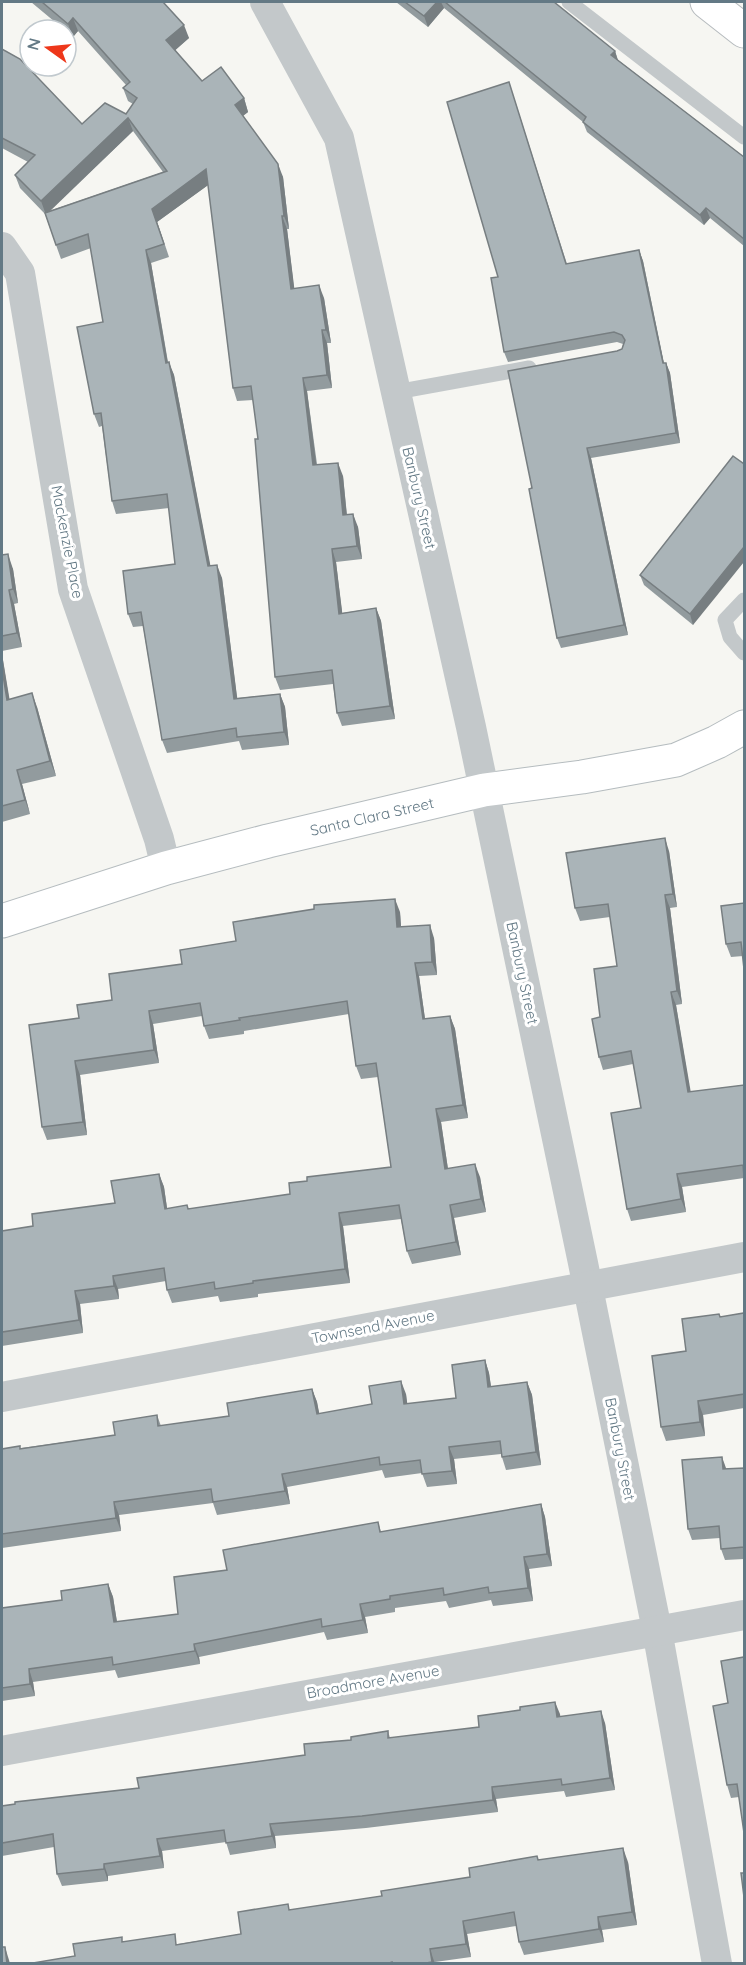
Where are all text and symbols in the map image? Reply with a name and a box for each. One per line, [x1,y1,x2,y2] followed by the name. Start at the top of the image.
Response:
[18,18,78,78] north arrow
[22,36,45,52] text: N
[398,445,441,551] street label: Banbury Street
[47,484,88,600] street label: Mackenzie Place
[308,793,436,840] street label: Santa Clara Street
[502,920,543,1026] street label: Banbury Street
[310,1305,436,1348] street label: Townsend Avenue
[601,1396,640,1502] street label: Banbury Street
[305,1660,441,1703] street label: Broadmore Avenue

